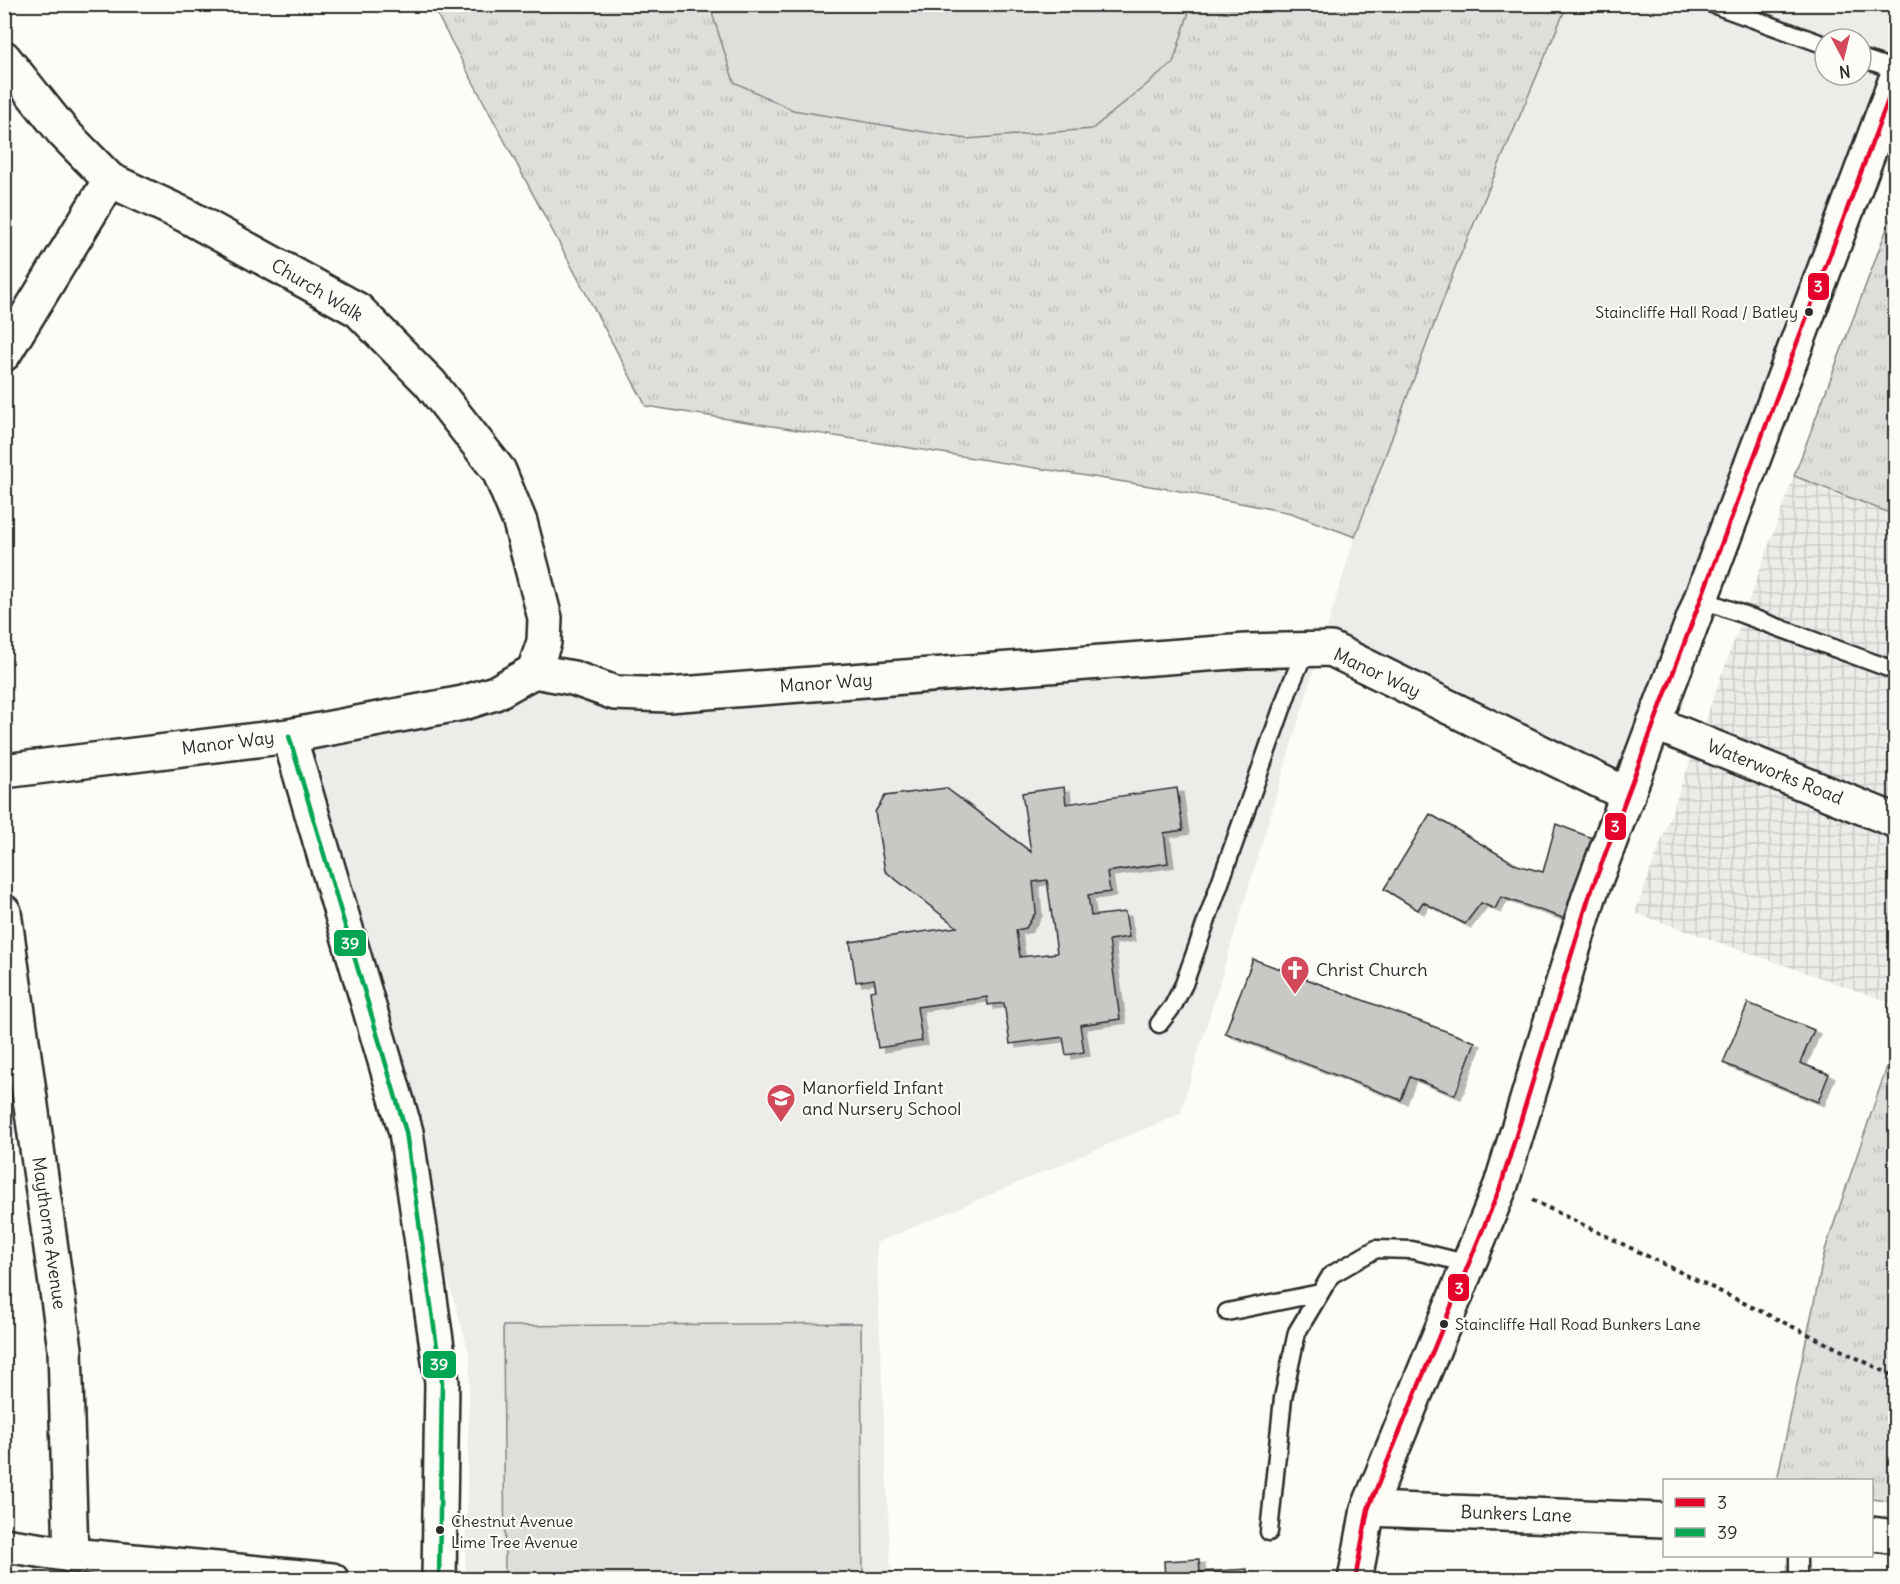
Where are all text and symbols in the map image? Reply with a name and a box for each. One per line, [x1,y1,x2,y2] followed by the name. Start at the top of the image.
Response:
[1813,27,1873,87] north arrow
[1838,61,1852,82] text: N
[267,253,367,326] street label: Church Walk
[1807,272,1830,301] line badge: 3
[1813,276,1823,296] text: 3
[1595,302,1798,322] place label: Staincliffe Hall Road / Batley
[1803,306,1815,318] marker: Staincliffe Hall Road / Batley
[1330,642,1424,703] street label: Manor Way
[779,668,873,697] street label: Manor Way
[180,725,276,760] street label: Manor Way
[1704,734,1847,809] street label: Waterworks Road
[1604,812,1627,841] line badge: 3
[1610,816,1620,836] text: 3
[333,929,367,957] line badge: 39
[341,933,359,953] text: 39
[1279,954,1311,996] church icon: Christ Church
[1316,958,1428,981] place label: Christ Church
[802,1076,961,1120] place label: Manorfield Infant and Nursery School
[765,1082,797,1124] school or university icon: Manorfield Infant and Nursery School
[27,1155,72,1311] street label: Maythorne Avenue
[1447,1273,1470,1302] line badge: 3
[1454,1278,1464,1298] text: 3
[1455,1314,1701,1334] place label: Staincliffe Hall Road Bunkers Lane
[1438,1318,1450,1330] marker: Staincliffe Hall Road Bunkers Lane
[422,1350,457,1379] line badge: 39
[430,1354,448,1374] text: 39
[1663,1479,1873,1557] legend
[1717,1491,1727,1514] text: 3
[1460,1500,1572,1527] street label: Bunkers Lane
[451,1511,578,1552] place label: Chestnut Avenue Lime Tree Avenue
[1717,1521,1738,1544] text: 39
[434,1524,446,1536] marker: Chestnut Avenue Lime Tree Avenue

